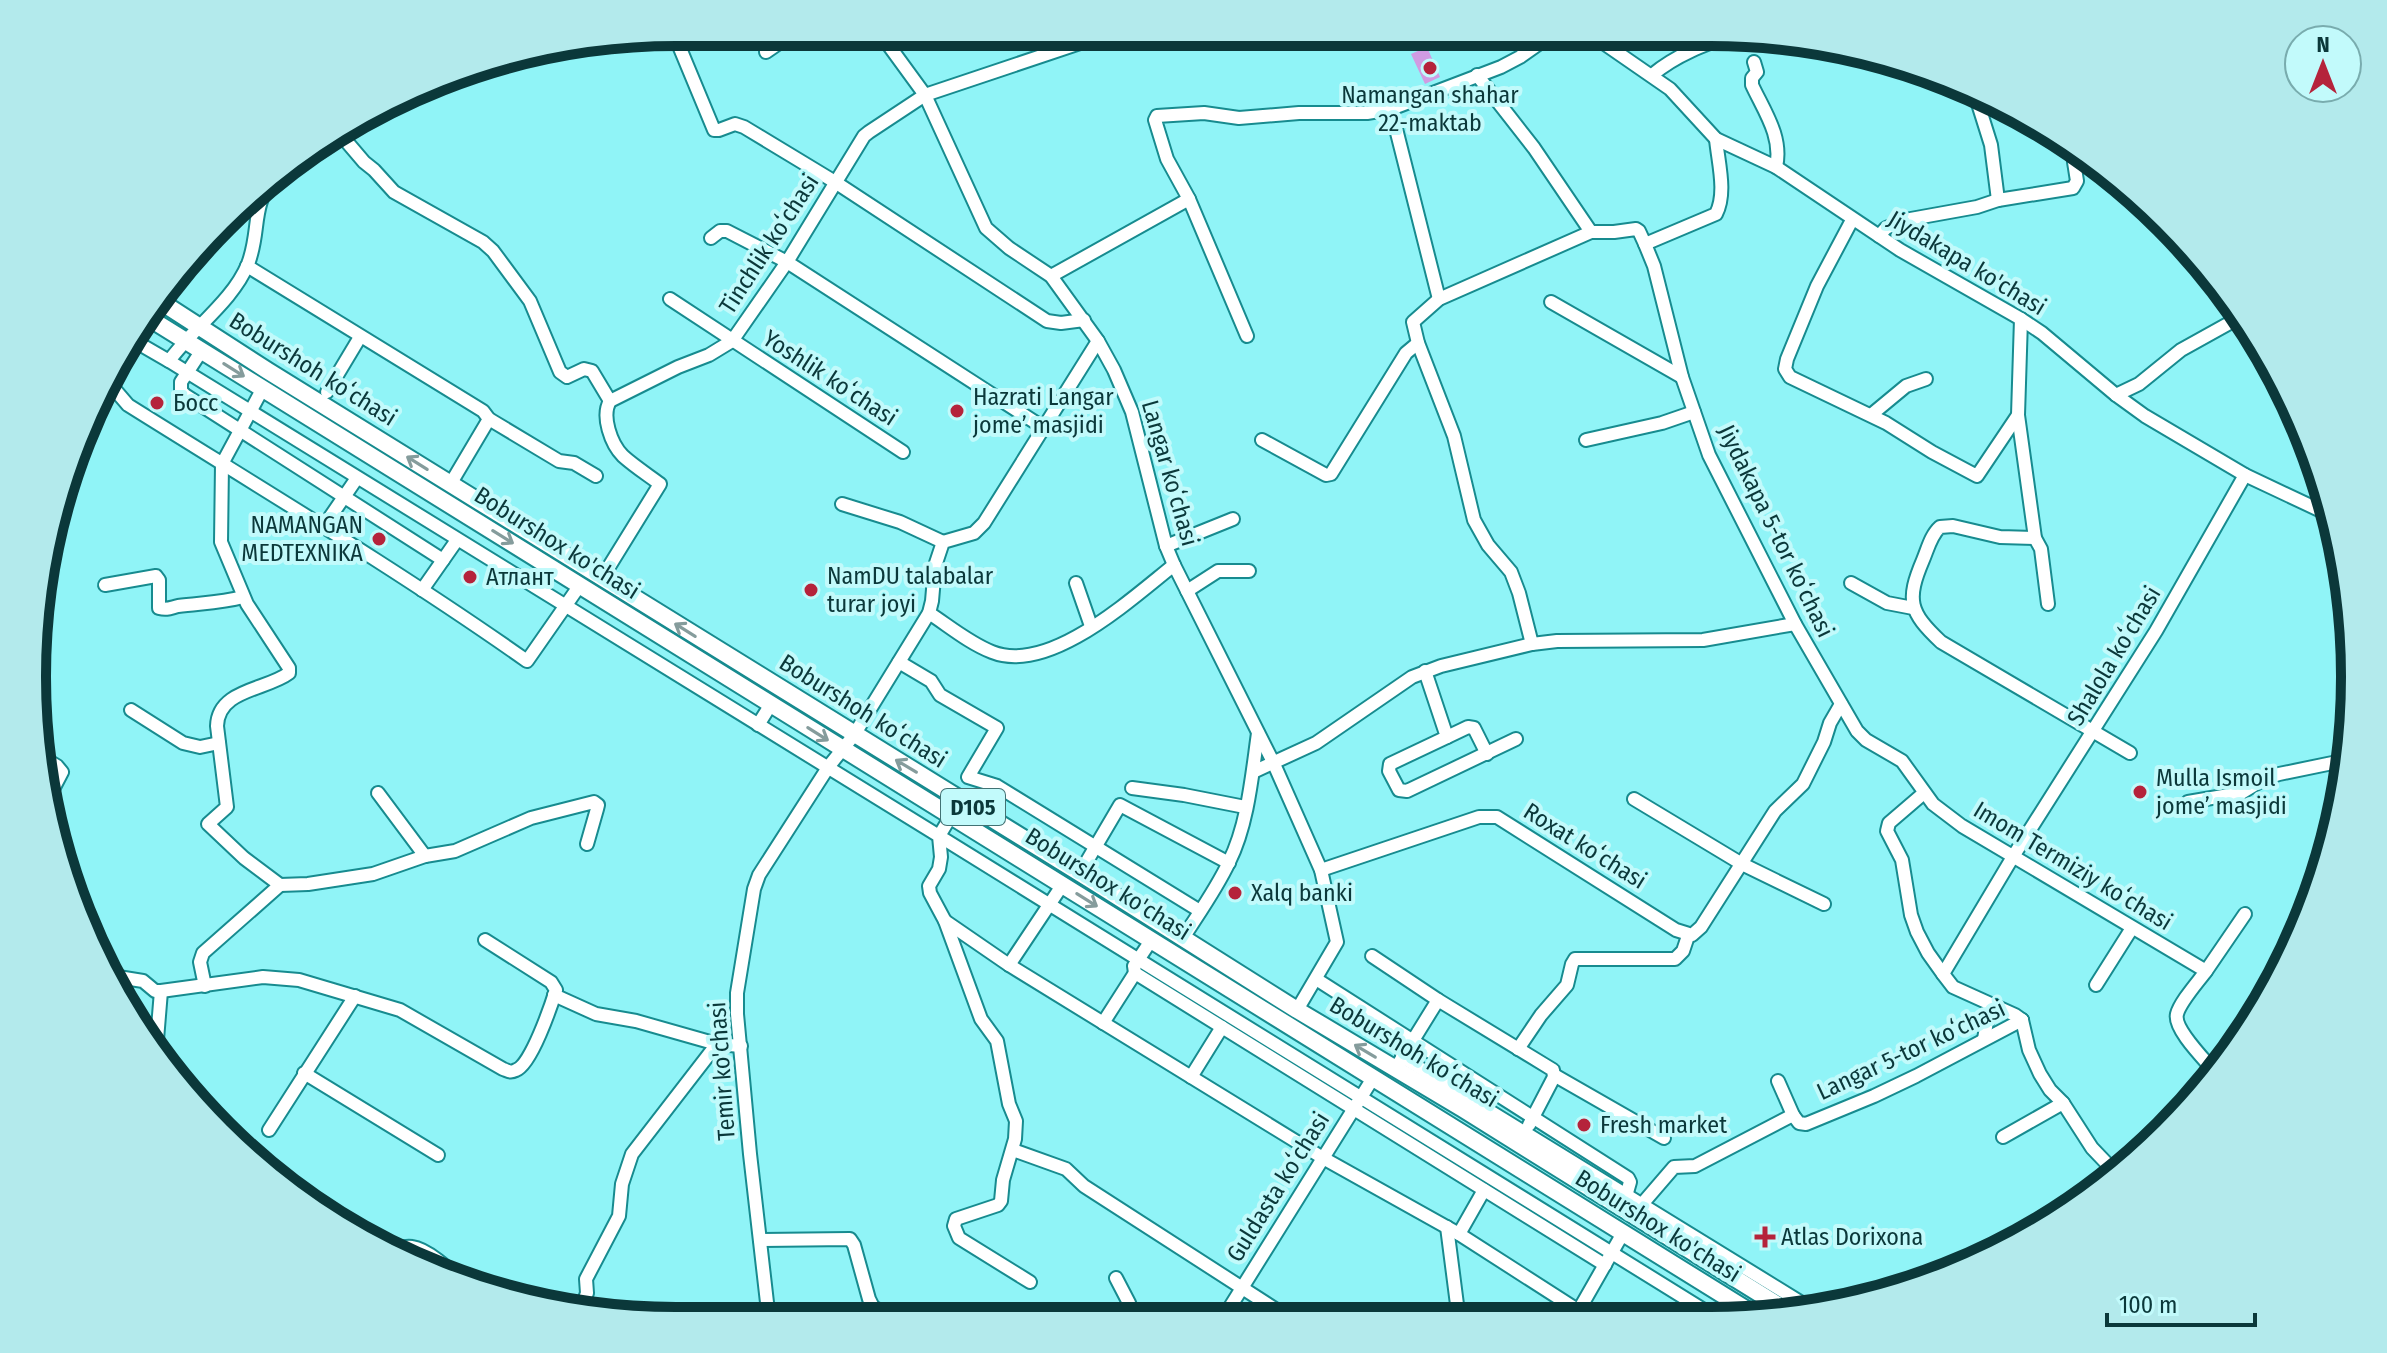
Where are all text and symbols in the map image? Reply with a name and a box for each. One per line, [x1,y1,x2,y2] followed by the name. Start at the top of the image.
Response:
[2283,24,2363,104] north arrow
[2316,31,2330,58] text: N
[1421,59,1439,77] marker: Namangan shahar 22-maktab
[1341,81,1519,137] place label: Namangan shahar 22-maktab
[713,169,825,319] street label: Tinchlik koʻchasi
[1883,205,2051,321] street label: Jiydakapa ko'chasi
[224,306,402,432] street label: Boburshoh koʻchasi
[758,324,902,432] street label: Yoshlik koʻchasi
[222,363,245,379] one-way arrow
[972,383,1114,439] place label: Hazrati Langar jome’ masjidi
[173,389,218,417] place label: Босс
[148,394,166,412] marker: Босс
[1136,397,1204,549] street label: Langar koʻchasi
[948,402,966,420] marker: Hazrati Langar jome’ masjidi
[1712,420,1840,642] street label: Jiydakapa 5-tor koʻchasi
[406,454,429,470] one-way arrow
[469,481,645,605] street label: Boburshox ko'chasi
[241,511,363,567] place label: NAMANGAN MEDTEXNIKA
[491,529,513,545] one-way arrow
[370,530,388,548] marker: NAMANGAN MEDTEXNIKA
[827,562,994,618] place label: NamDU talabalar turar joyi
[486,563,554,591] place label: Атлант
[461,568,479,586] marker: Атлант
[802,581,820,599] marker: NamDU talabalar turar joyi
[2061,581,2167,731] street label: Shalola koʻchasi
[674,622,697,638] one-way arrow
[774,648,952,774] street label: Boburshoh koʻchasi
[806,726,829,742] one-way arrow
[895,758,918,774] one-way arrow
[2155,764,2287,820] place label: Mulla Ismoil jome’ masjidi
[2131,783,2149,801] marker: Mulla Ismoil jome’ masjidi
[941,789,1005,825] road number: D105
[1969,796,2177,936] street label: Imom Termiziy koʻchasi
[1518,797,1652,895] street label: Roxat koʻchasi
[1020,822,1196,946] street label: Boburshox ko'chasi
[1251,879,1353,907] place label: Xalq banki
[1226,884,1244,902] marker: Xalq banki
[1075,892,1098,908] one-way arrow
[1325,991,1503,1113] street label: Boburshoh koʻchasi
[1813,994,2009,1106] street label: Langar 5-tor koʻchasi
[703,1001,741,1141] street label: Temir ko'chasi
[1354,1043,1377,1059] one-way arrow
[1221,1107,1335,1267] street label: Guldasta koʻchasi
[1600,1111,1727,1139] place label: Fresh market
[1575,1116,1593,1134] marker: Fresh market
[1570,1164,1746,1288] street label: Boburshox ko'chasi
[1781,1223,1923,1251] place label: Atlas Dorixona
[1756,1228,1774,1246] marker: Atlas Dorixona
[2107,1277,2255,1327] scale bar
[2119,1291,2177,1319] text: 100 m

